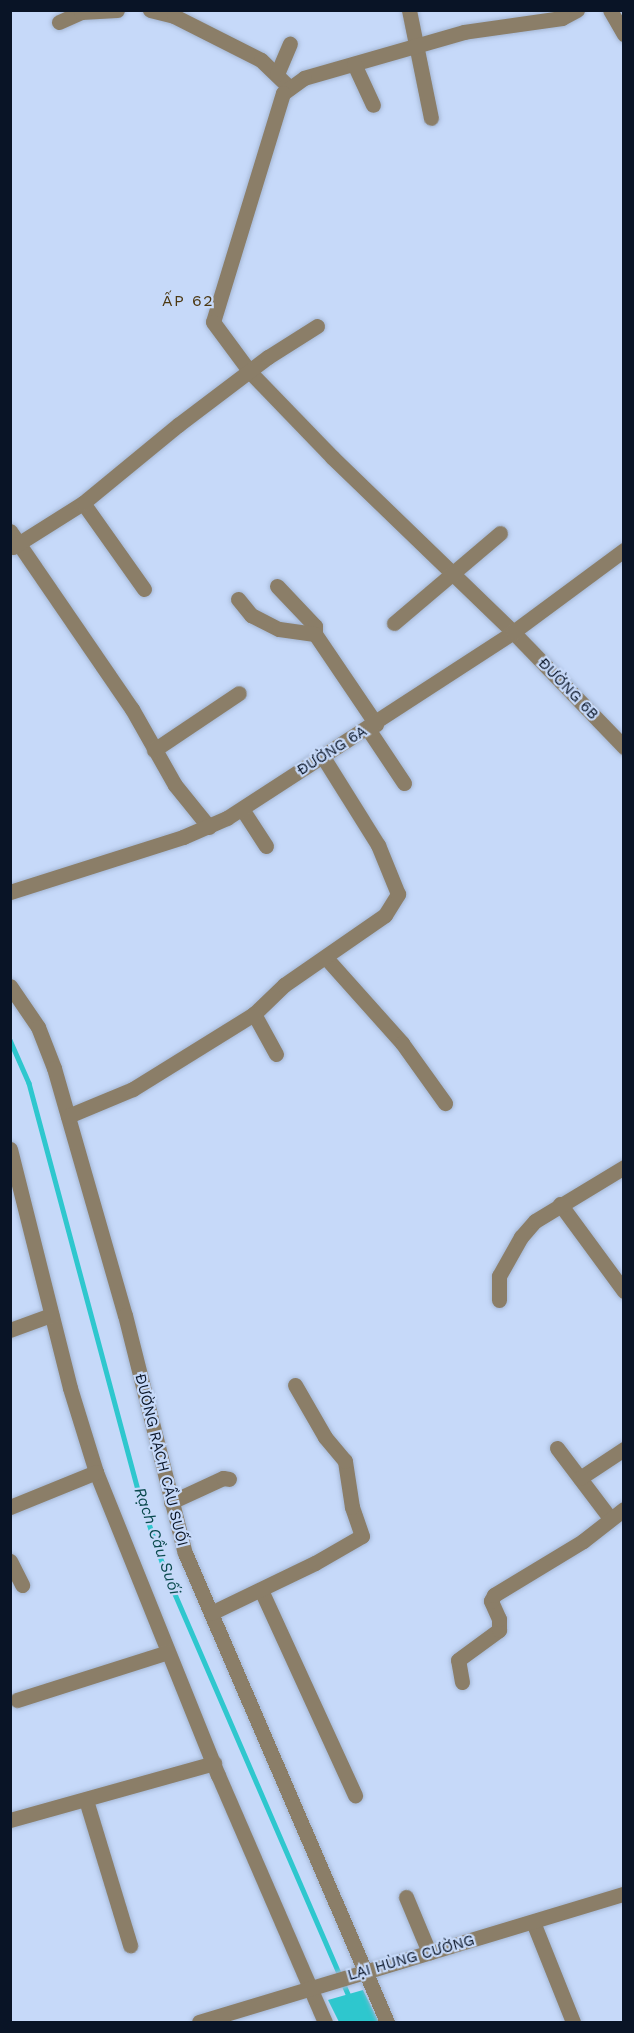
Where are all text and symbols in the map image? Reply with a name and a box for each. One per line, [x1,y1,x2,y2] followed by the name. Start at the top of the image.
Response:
[162,291,214,311] district label: ẤP 62
[534,654,602,724] street label: ĐƯỜNG 6B
[294,722,370,780] street label: ĐƯỜNG 6A
[131,1372,191,1548] street label: ĐƯỜNG RẠCH CẦU SUỐI
[130,1485,184,1597] water label: Rạch Cầu Suối
[346,1931,476,1985] street label: LẠI HÙNG CƯỜNG

